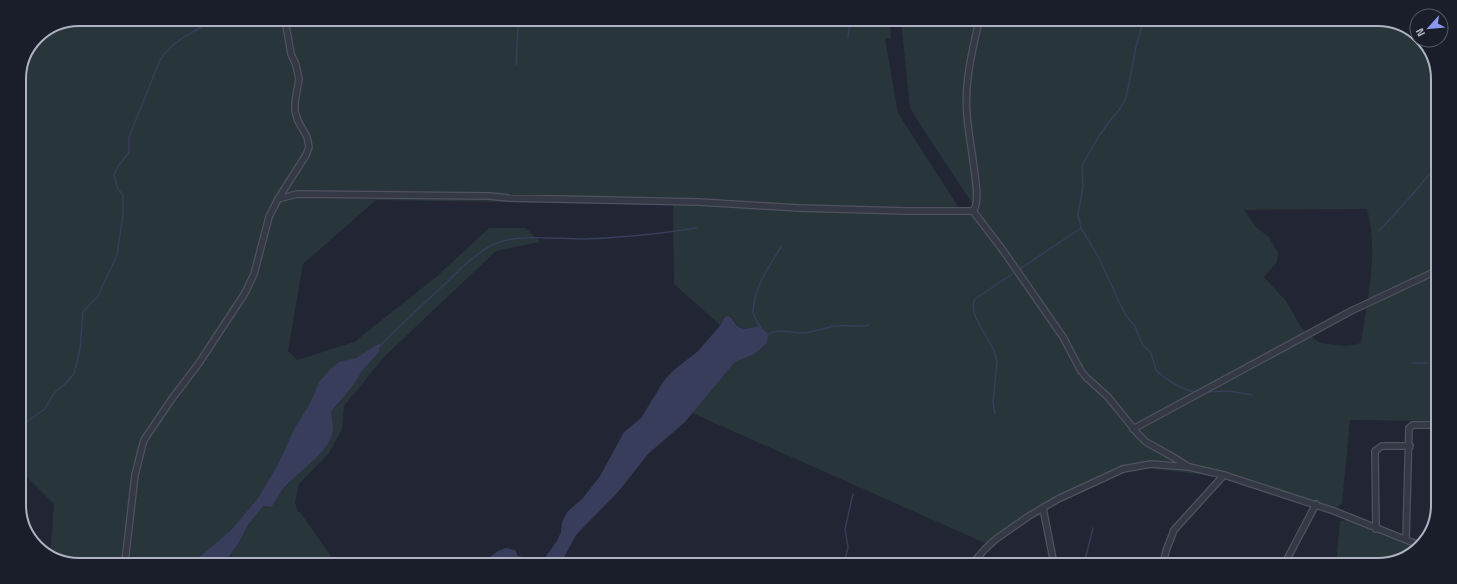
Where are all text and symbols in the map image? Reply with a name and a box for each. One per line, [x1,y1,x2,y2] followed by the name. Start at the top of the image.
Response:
[1409,8,1449,48] north arrow
[1411,26,1429,40] text: N

